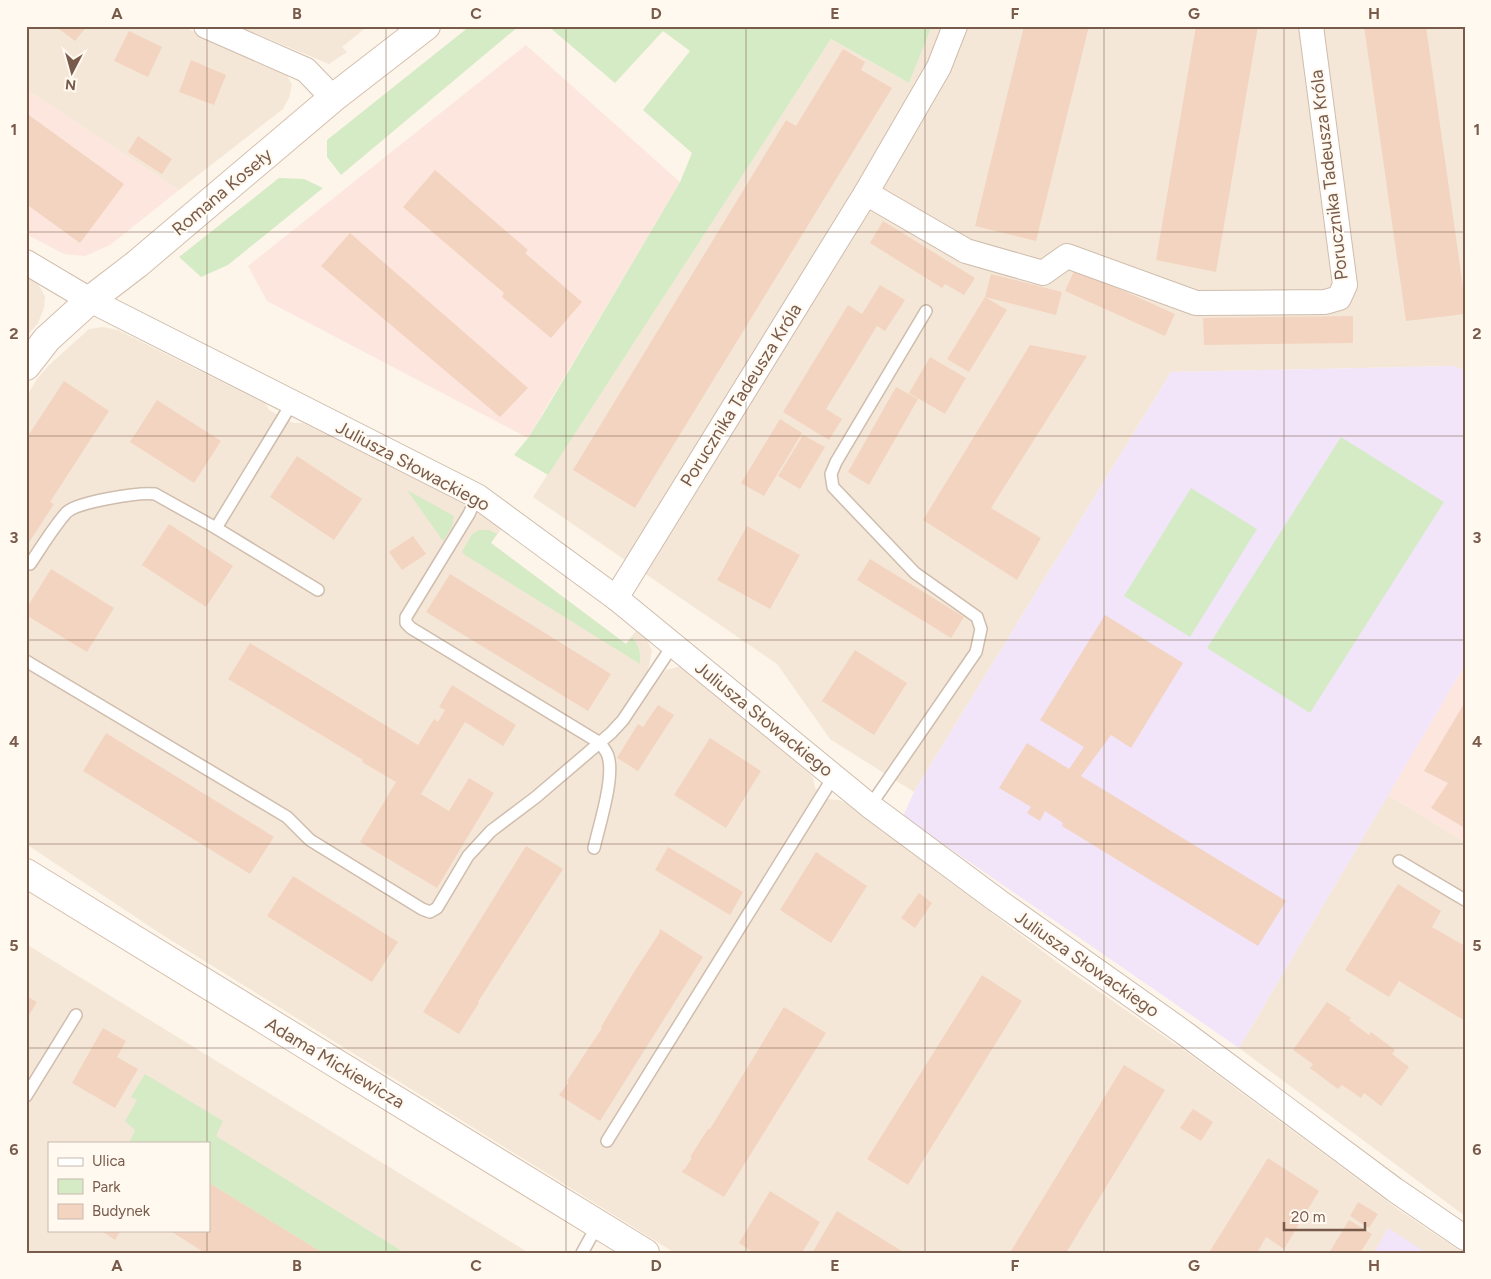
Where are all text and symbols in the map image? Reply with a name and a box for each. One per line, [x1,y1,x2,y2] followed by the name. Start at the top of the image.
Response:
[111,4,123,23] text: A
[292,4,302,23] text: B
[470,4,482,23] text: C
[650,4,662,23] text: D
[830,4,840,23] text: E
[1011,4,1020,23] text: F
[1188,4,1200,23] text: G
[1368,4,1380,23] text: H
[48,48,98,98] north arrow
[1305,69,1353,281] street label: Porucznika Tadeusza Króla
[64,75,77,93] text: N
[11,120,17,139] text: 1
[1474,120,1480,139] text: 1
[167,143,277,240] street label: Romana Koseły
[676,299,806,491] street label: Porucznika Tadeusza Króla
[9,324,19,343] text: 2
[1472,324,1482,343] text: 2
[332,416,494,516] street label: Juliusza Słowackiego
[10,528,19,547] text: 3
[1473,528,1482,547] text: 3
[691,657,837,781] street label: Juliusza Słowackiego
[9,732,19,751] text: 4
[1472,732,1482,751] text: 4
[1011,906,1163,1022] street label: Juliusza Słowackiego
[9,936,19,955] text: 5
[1472,936,1482,955] text: 5
[261,1013,409,1113] street label: Adama Mickiewicza
[9,1140,19,1159] text: 6
[1472,1140,1482,1159] text: 6
[48,1142,210,1232] legend
[92,1152,125,1170] text: Ulica
[92,1178,121,1196] text: Park
[1284,1199,1365,1231] scale bar
[92,1202,151,1220] text: Budynek
[1291,1208,1325,1226] text: 20 m
[111,1256,123,1275] text: A
[292,1256,302,1275] text: B
[470,1256,482,1275] text: C
[650,1256,662,1275] text: D
[830,1256,840,1275] text: E
[1011,1256,1020,1275] text: F
[1188,1256,1200,1275] text: G
[1368,1256,1380,1275] text: H

